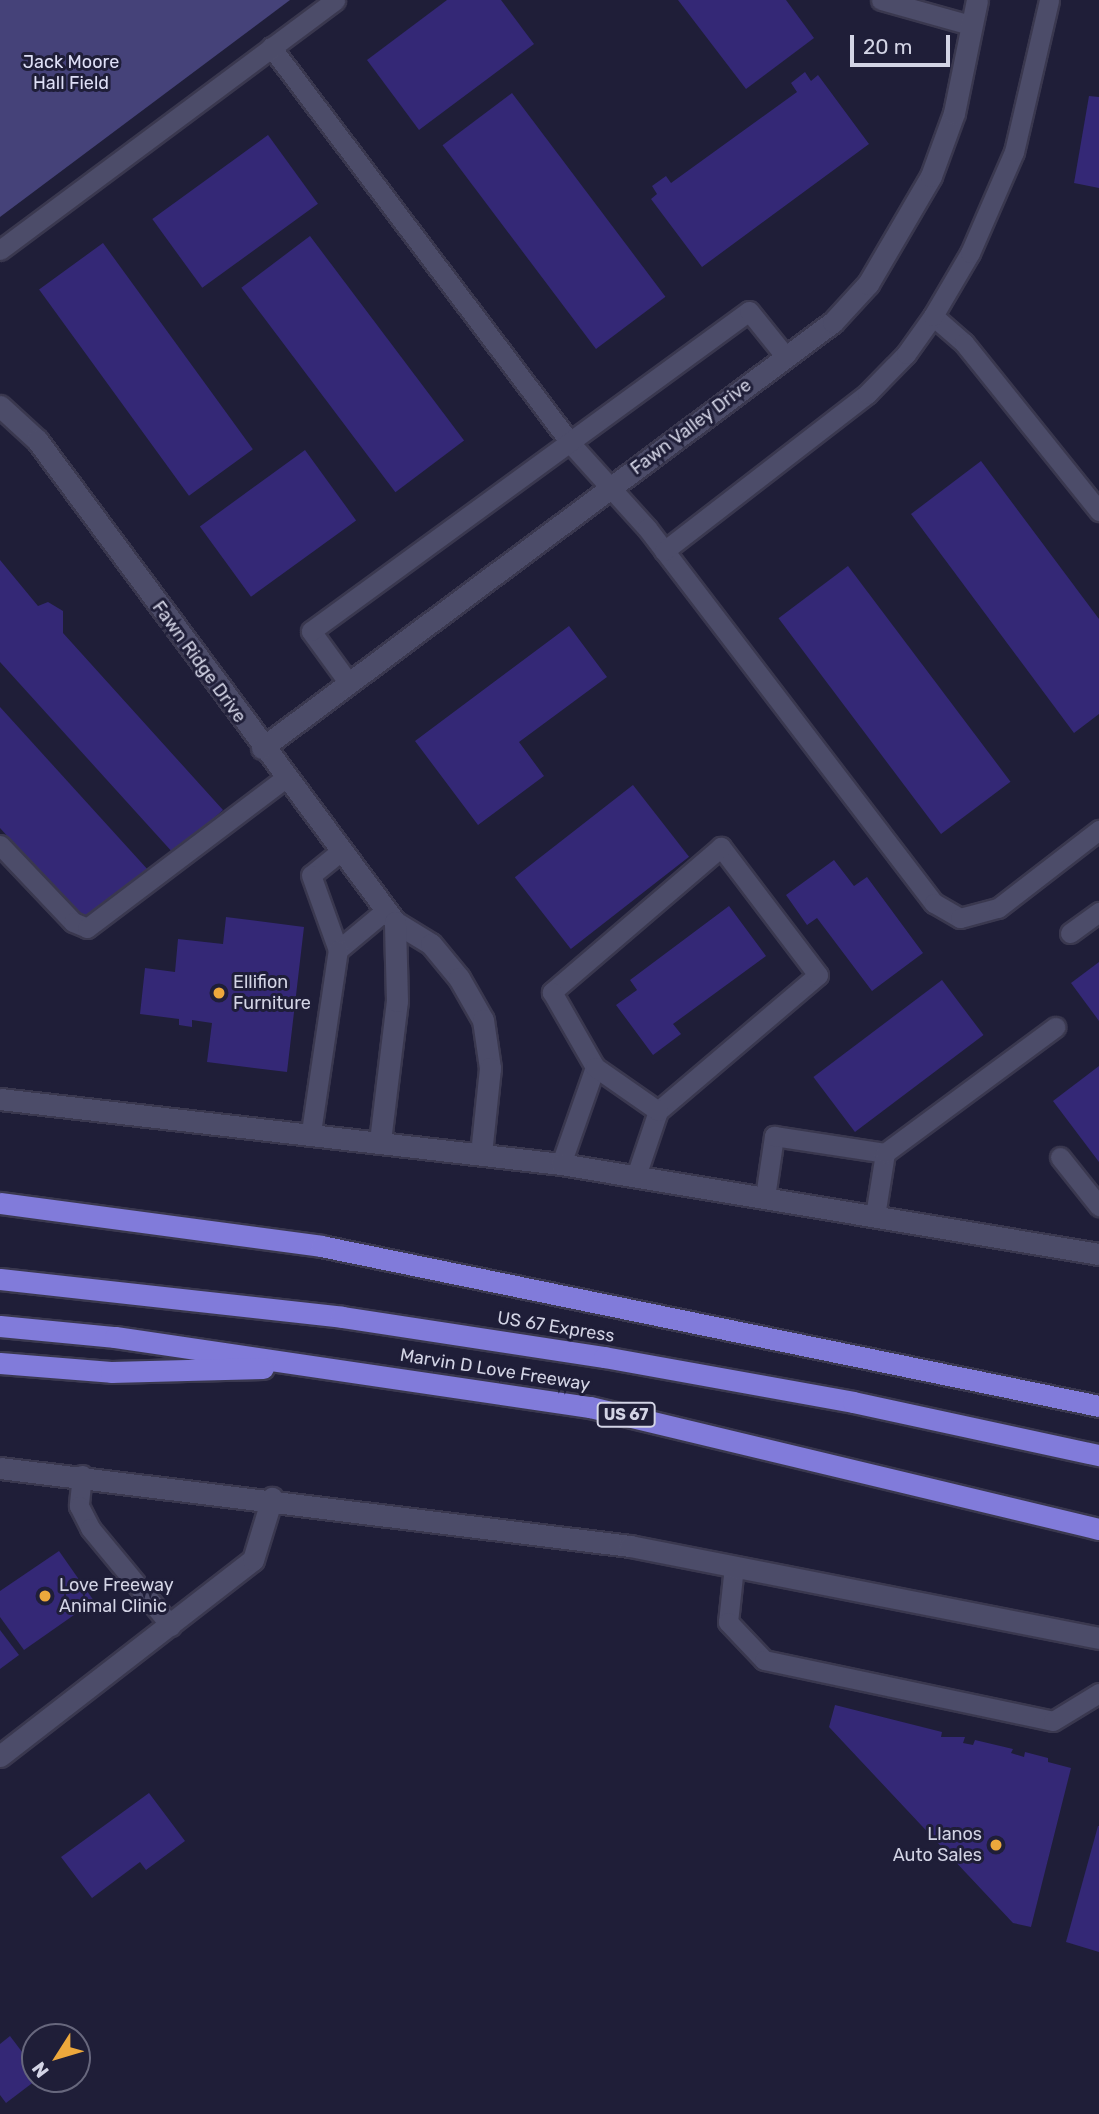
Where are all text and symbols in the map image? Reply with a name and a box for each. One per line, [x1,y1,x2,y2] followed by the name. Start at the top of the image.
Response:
[854,21,954,65] scale bar
[863,34,912,59] text: 20 m
[23,52,119,94] park label: Jack Moore Hall Field
[626,374,756,480] street label: Fawn Valley Drive
[148,597,250,727] street label: Fawn Ridge Drive
[233,972,311,1014] place label: Ellifion Furniture
[211,985,227,1001] marker: Ellifion Furniture
[496,1307,616,1347] street label: US 67 Express
[398,1344,592,1396] street label: Marvin D Love Freeway
[596,1402,656,1428] road number: US 67
[59,1575,174,1618] place label: Love Freeway Animal Clinic
[37,1588,53,1604] marker: Love Freeway Animal Clinic
[893,1824,982,1867] place label: Llanos Auto Sales
[988,1837,1004,1853] marker: Llanos Auto Sales
[21,2023,91,2093] north arrow
[27,2057,54,2082] text: N

